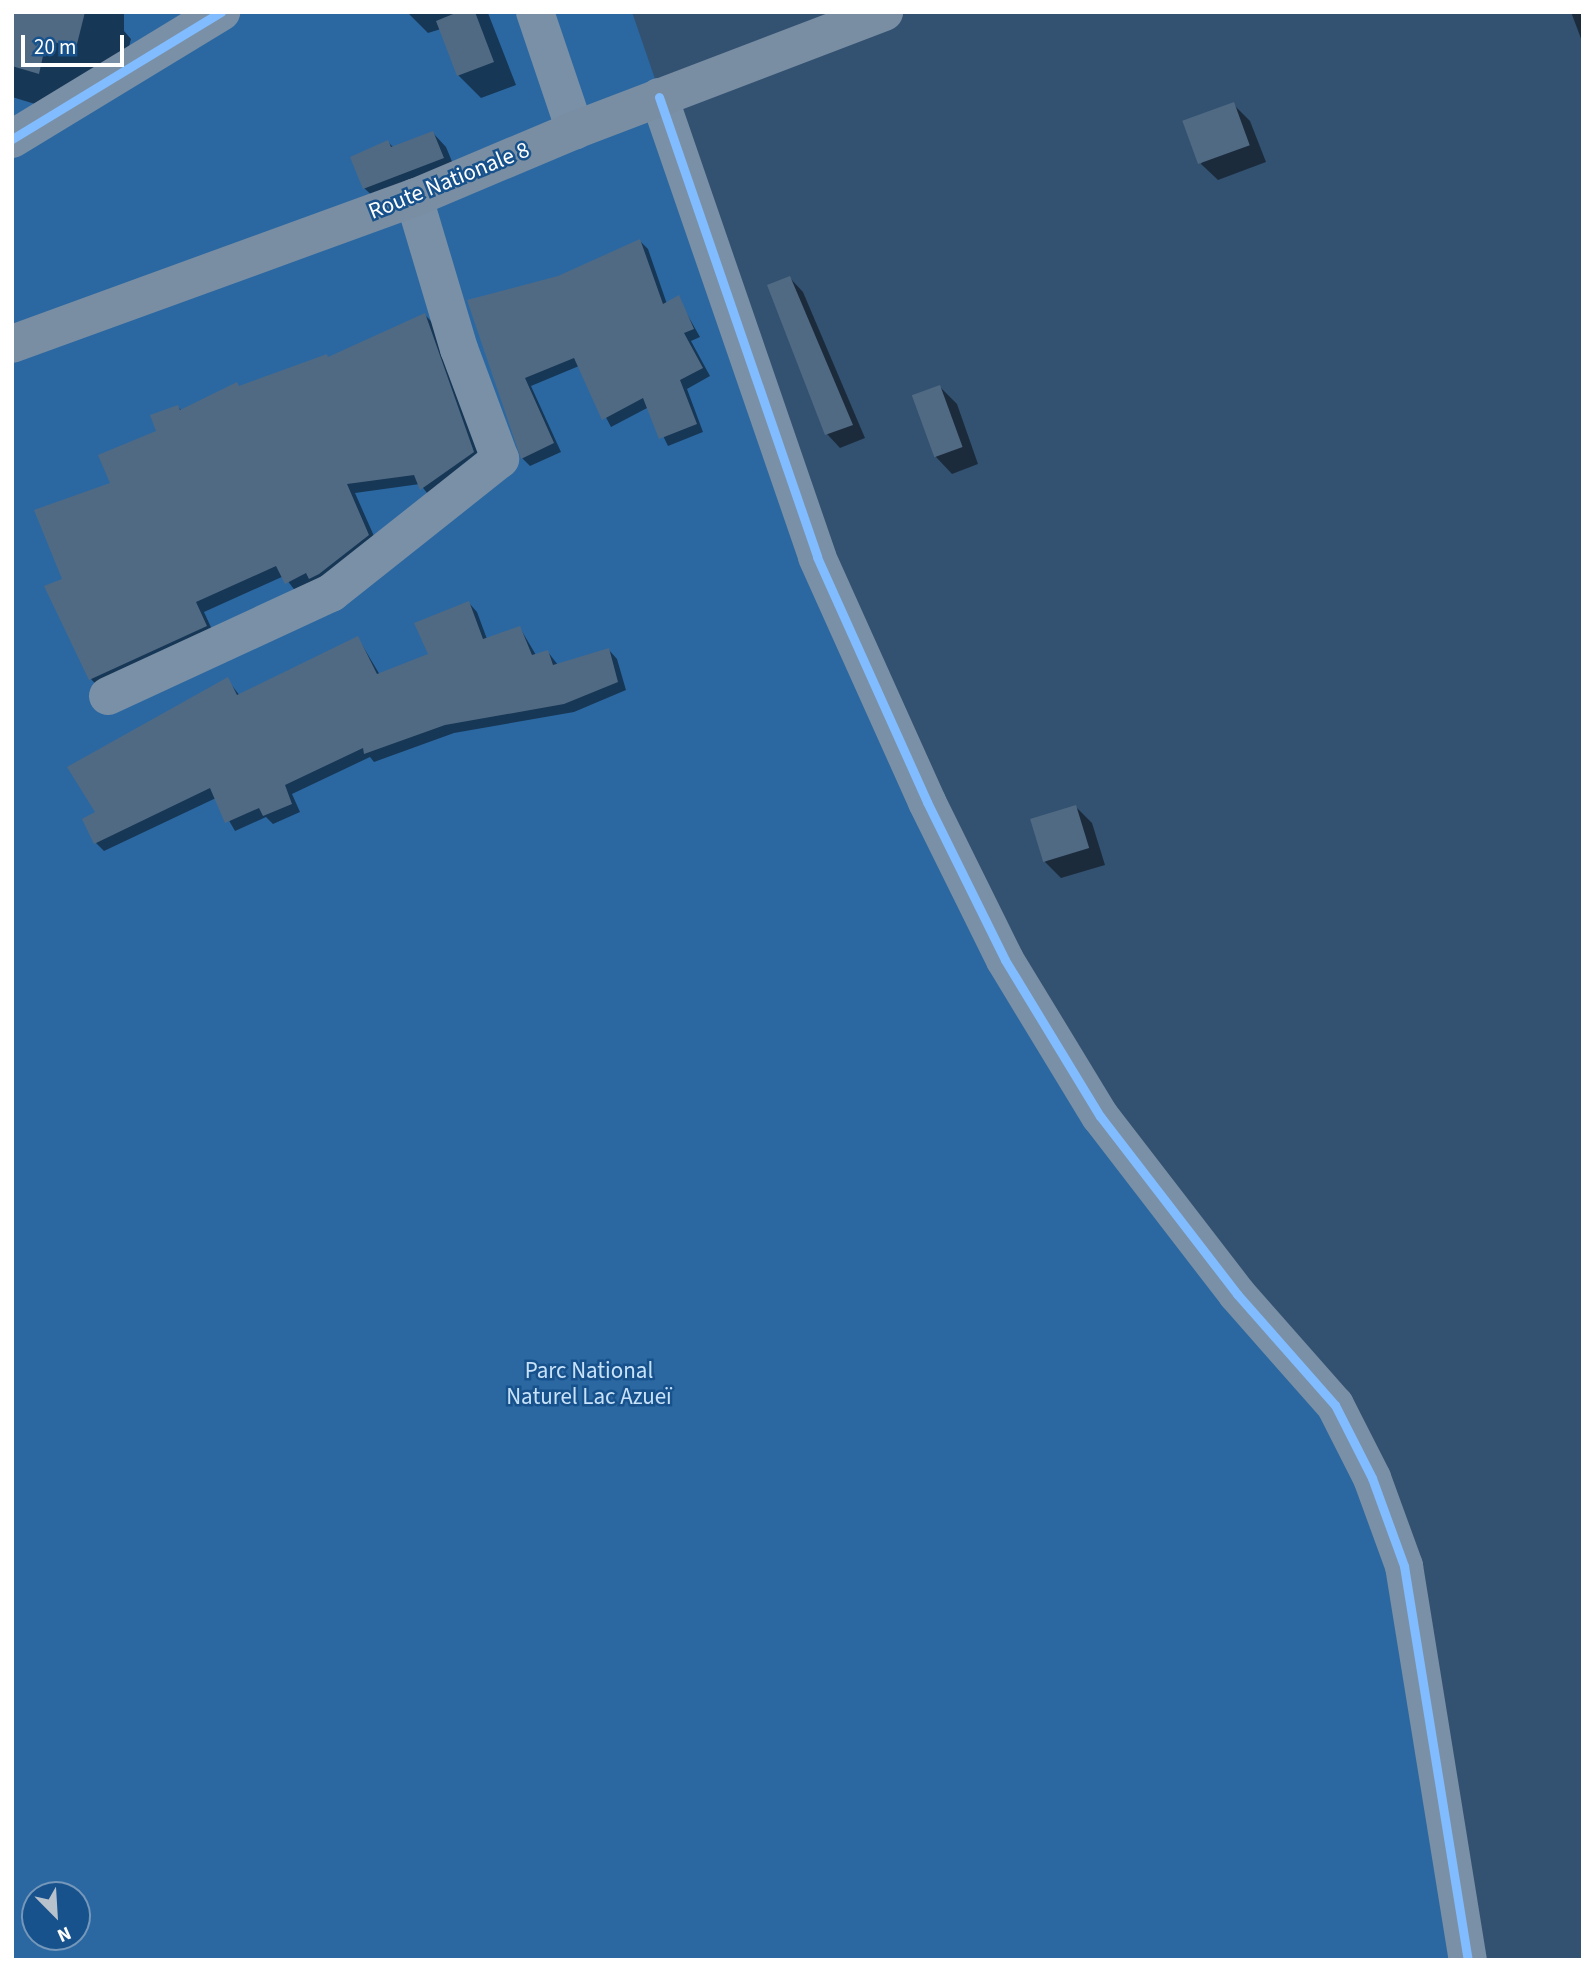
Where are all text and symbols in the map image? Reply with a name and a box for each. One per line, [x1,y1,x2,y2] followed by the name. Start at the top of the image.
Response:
[24,21,128,65] scale bar
[34,32,76,62] text: 20 m
[365,136,533,226] street label: Route Nationale 8
[506,1357,672,1411] park label: Parc National Naturel Lac Azueï
[21,1881,91,1951] north arrow
[53,1919,75,1949] text: N

